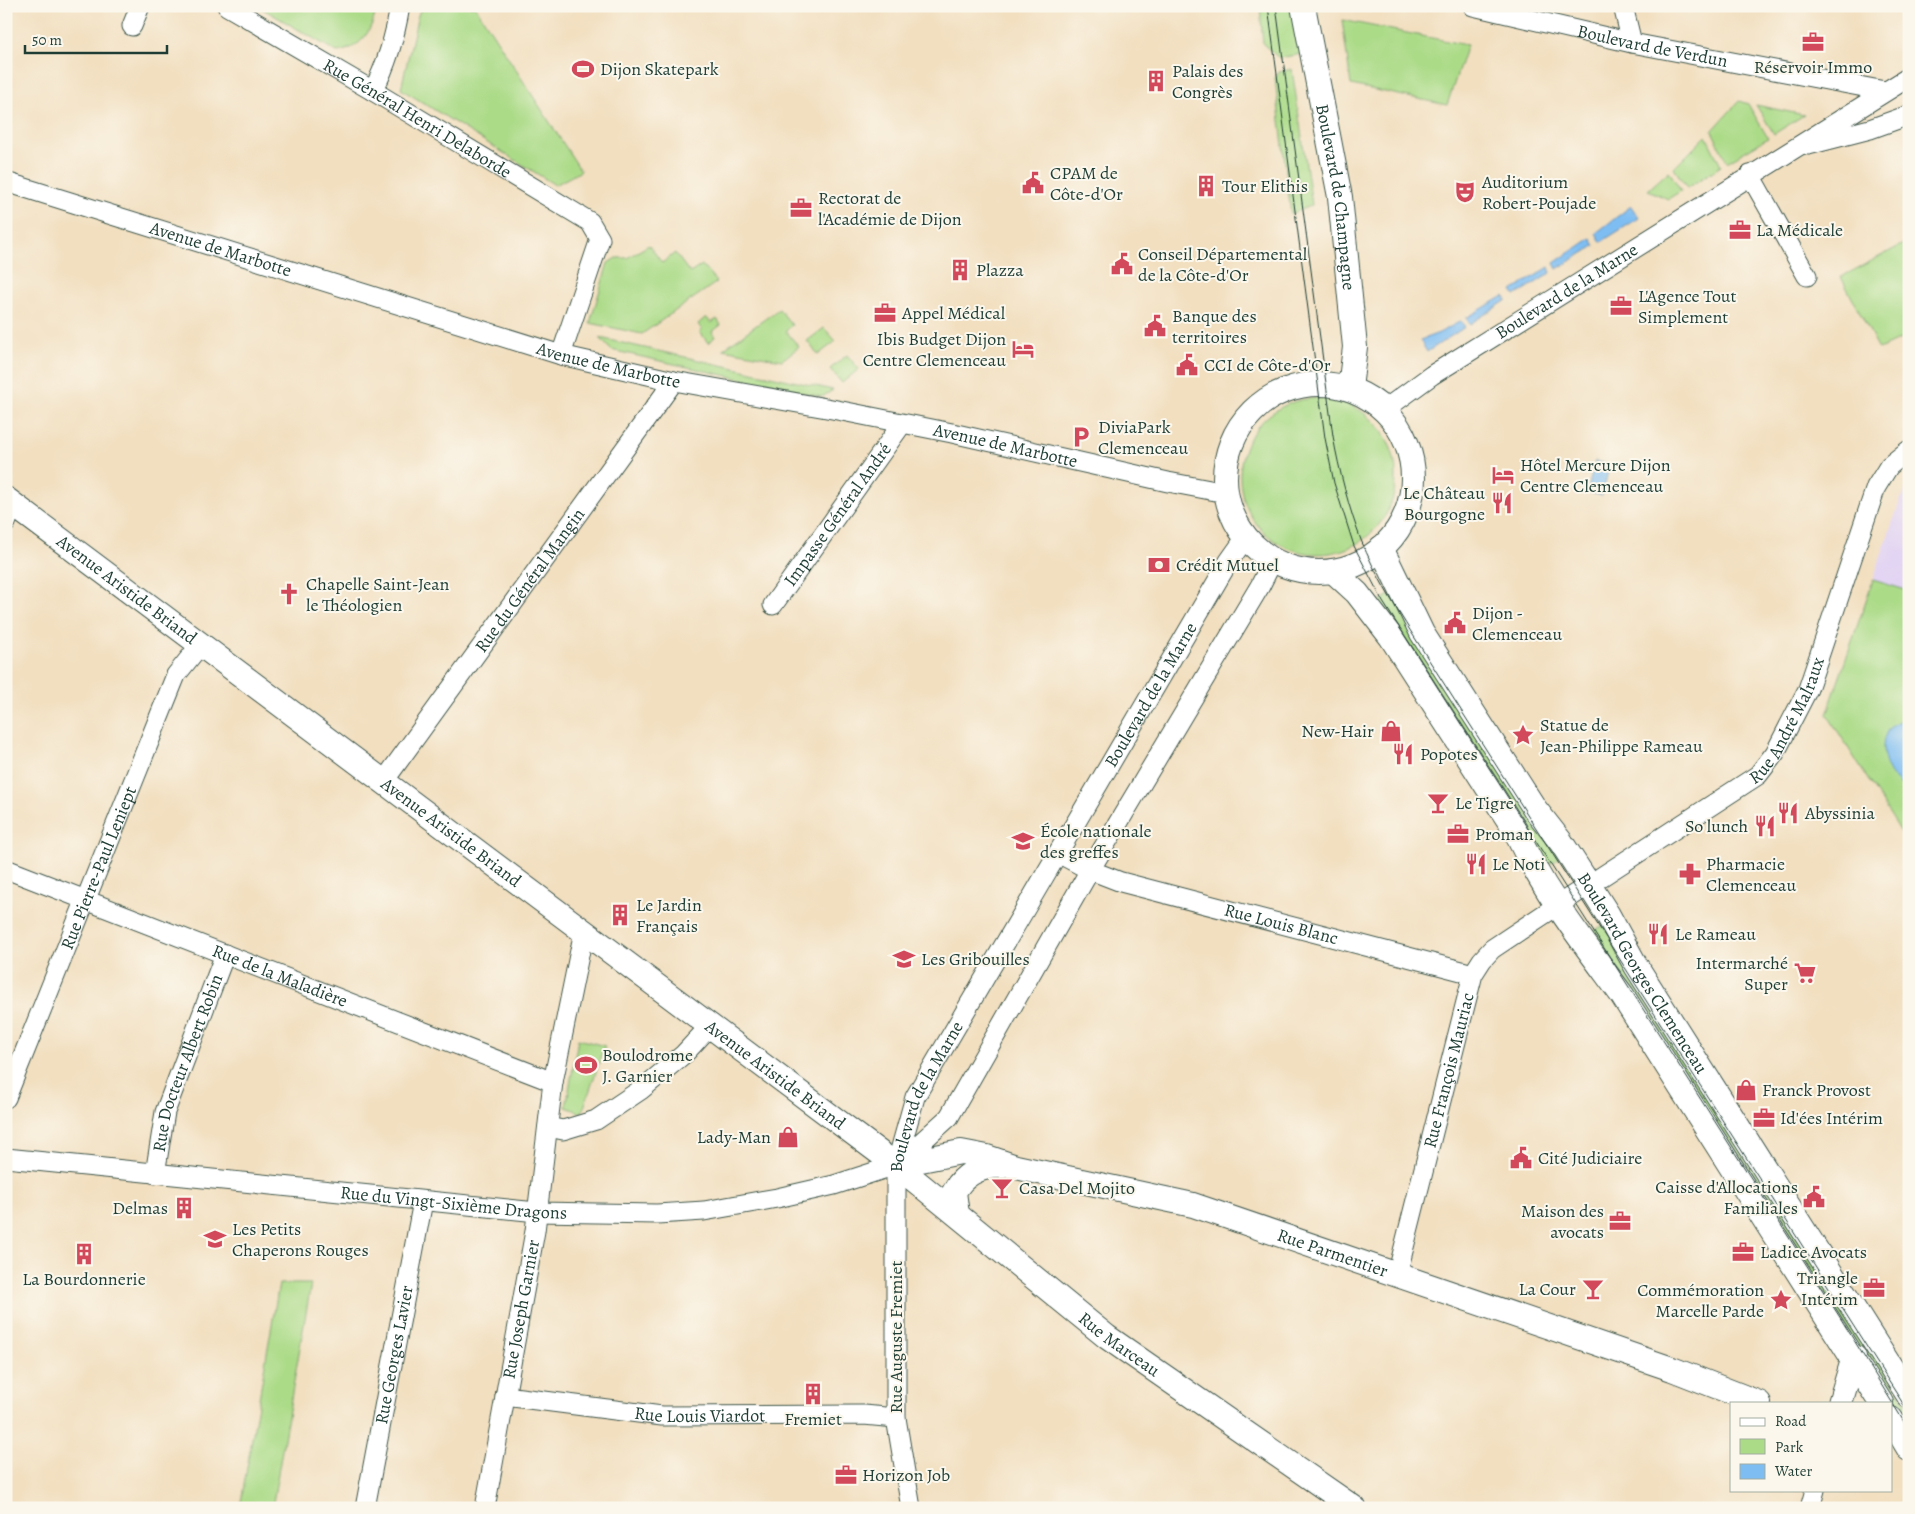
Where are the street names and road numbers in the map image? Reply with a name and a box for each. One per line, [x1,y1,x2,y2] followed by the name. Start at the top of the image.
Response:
[1575,19,1730,73] street label: Boulevard de Verdun
[319,53,516,184] street label: Rue Général Henri Delaborde
[1310,102,1361,291] street label: Boulevard de Champagne
[146,215,295,282] street label: Avenue de Marbotte
[1491,237,1642,345] street label: Boulevard de la Marne
[533,336,682,394] street label: Avenue de Marbotte
[930,417,1080,473] street label: Avenue de Marbotte
[778,438,897,591] street label: Impasse Général André
[469,503,590,657] street label: Rue du Général Mangin
[51,528,202,650] street label: Avenue Aristide Briand
[1099,618,1202,772] street label: Boulevard de la Marne
[1744,653,1830,790] street label: Rue André Malraux
[375,771,526,893] street label: Avenue Aristide Briand
[55,783,142,953] street label: Rue Pierre-Paul Leniept
[1572,868,1713,1078] street label: Boulevard Georges Clemenceau
[1222,897,1341,950] street label: Rue Louis Blanc
[209,938,351,1013] street label: Rue de la Maladière
[147,970,228,1154] street label: Rue Docteur Albert Robin
[1418,990,1480,1151] street label: Rue François Mauriac
[700,1014,851,1135] street label: Avenue Aristide Briand
[884,1017,969,1172] street label: Boulevard de la Marne
[339,1180,567,1224] street label: Rue du Vingt-Sixième Dragons
[1274,1223,1391,1283] street label: Rue Parmentier
[497,1238,545,1381] street label: Rue Joseph Garnier
[884,1260,908,1413] street label: Rue Auguste Fremiet
[369,1283,419,1426] street label: Rue Georges Lavier
[1073,1306,1165,1382] street label: Rue Marceau
[633,1401,765,1428] street label: Rue Louis Viardot

